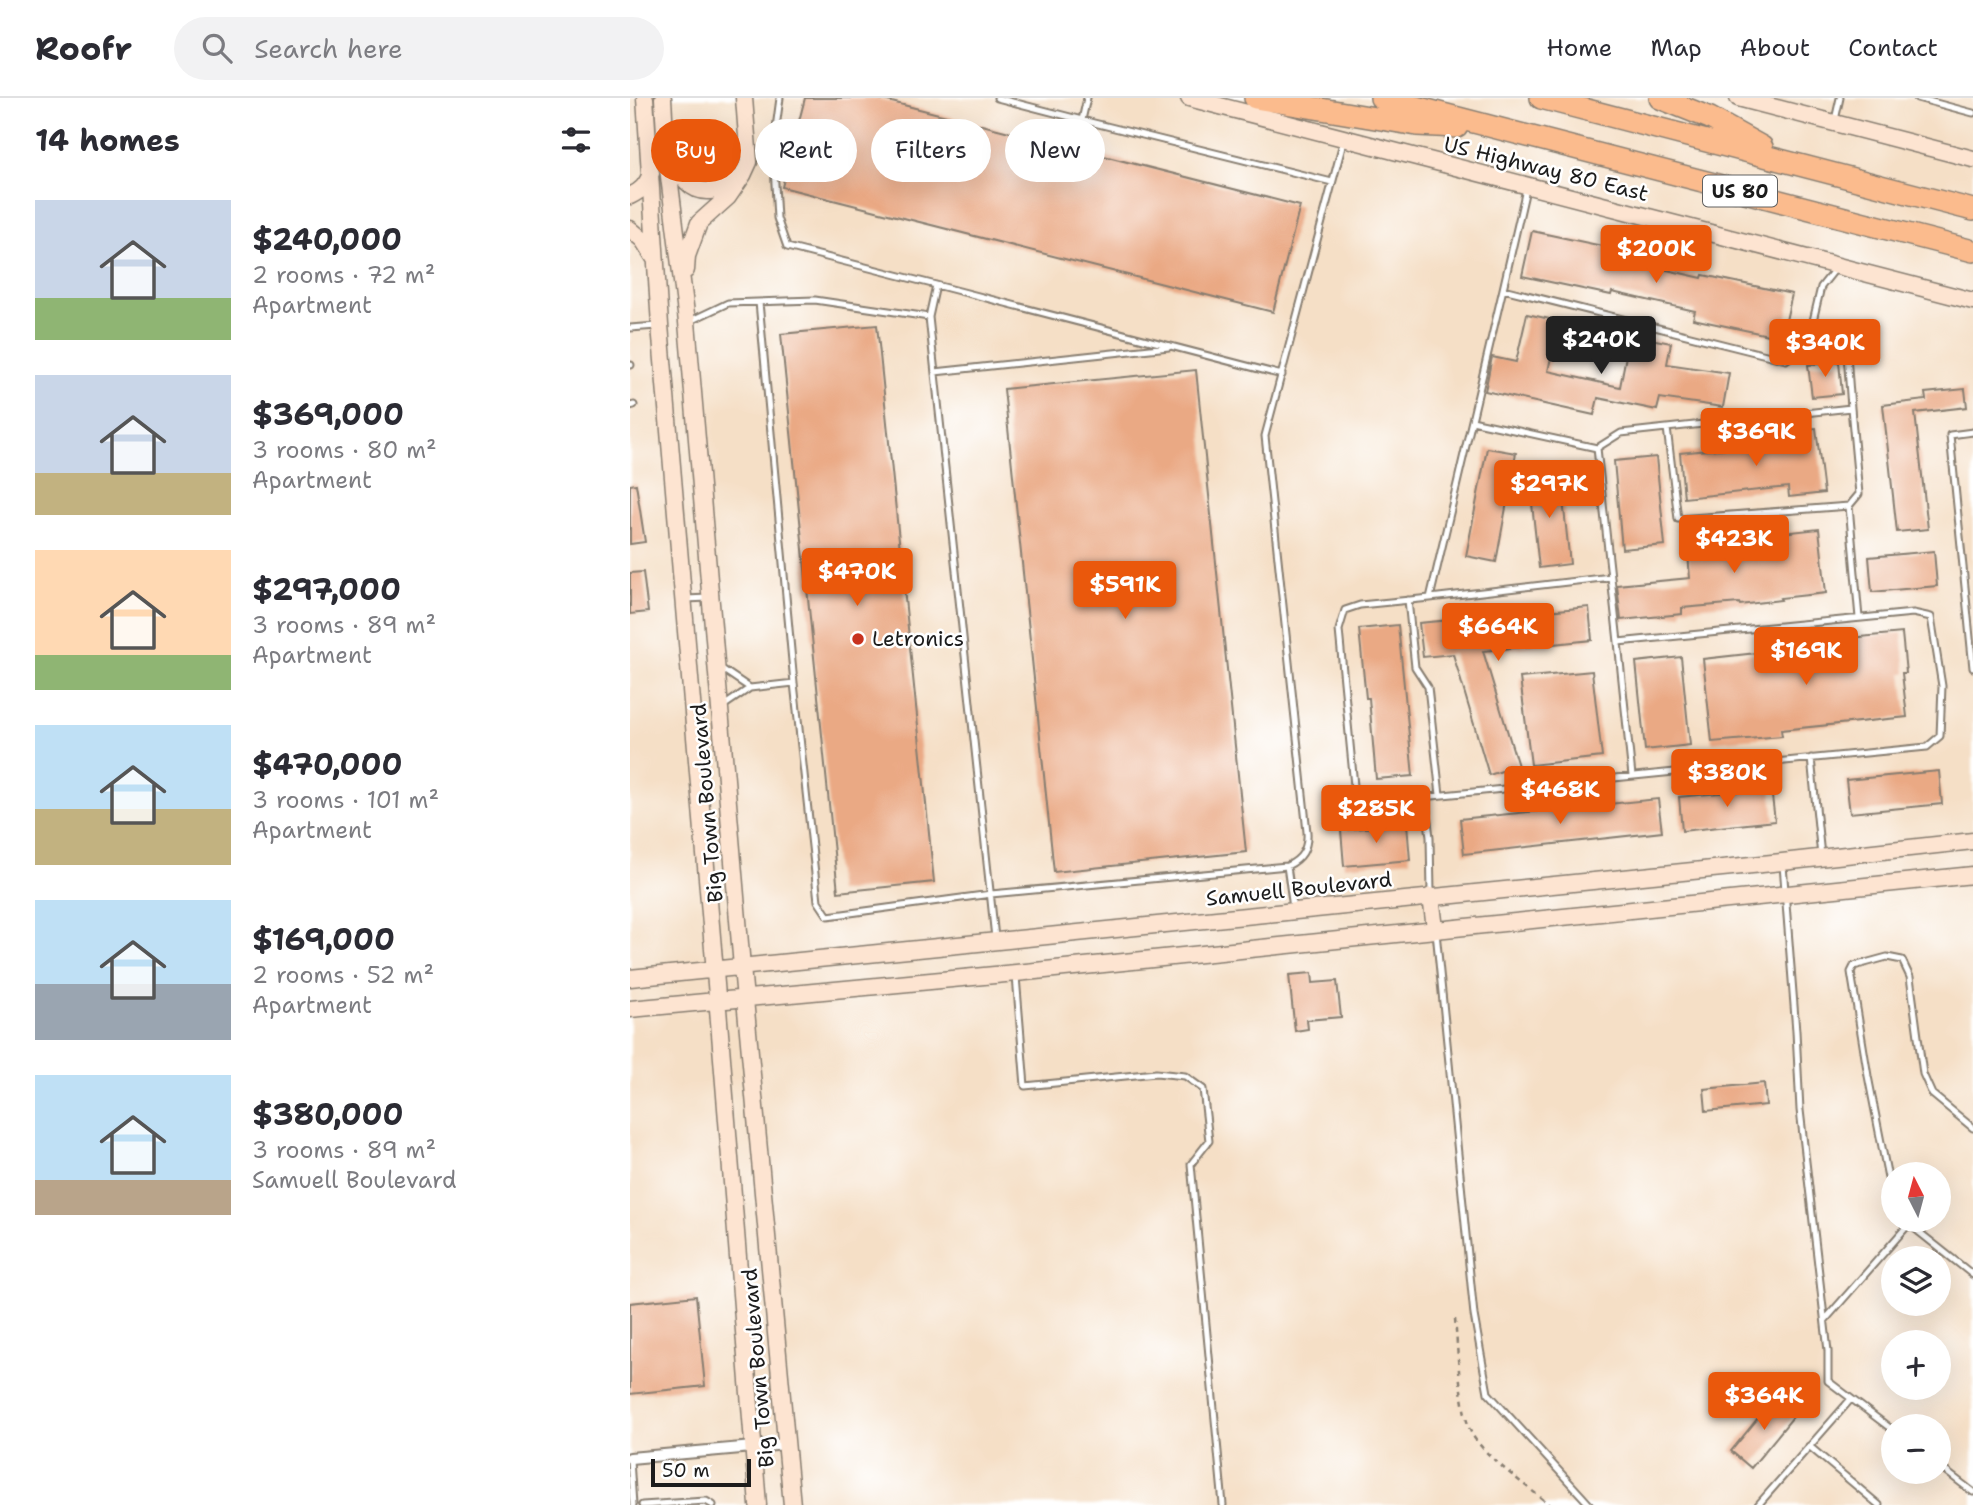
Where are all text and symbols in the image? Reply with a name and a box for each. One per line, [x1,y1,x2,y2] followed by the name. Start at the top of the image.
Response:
[174,17,664,80] search box
[35,26,132,71] text: Roofr
[198,29,236,67] icon: search
[254,31,403,66] text: Search here
[1546,32,1612,64] text: Home
[1650,32,1702,64] text: Map
[1740,32,1810,64] text: About
[1848,32,1938,64] text: Contact
[651,119,741,182] chip: Buy
[755,119,857,182] chip: Rent
[871,119,991,182] chip: Filters
[1005,119,1105,182] chip: New
[35,120,180,161] text: 14 homes
[557,121,595,159] icon: filters
[1441,130,1651,208] street label: US Highway 80 East
[1703,176,1777,206] road number: US 80
[252,219,402,260] text: $240,000
[1607,226,1705,285] pin: $200K
[91,228,175,312] icon: home
[1617,233,1695,263] text: $200K
[252,260,435,290] text: 2 rooms · 72 m²
[252,290,372,320] text: Apartment
[1552,316,1650,376] pin: $240K
[1776,320,1874,379] pin: $340K
[1562,324,1640,354] text: $240K
[1785,327,1865,357] text: $340K
[252,394,404,435] text: $369,000
[91,403,175,487] icon: home
[1707,408,1805,468] pin: $369K
[1717,416,1795,446] text: $369K
[252,435,437,465] text: 3 rooms · 80 m²
[1500,460,1598,520] pin: $297K
[252,465,372,495] text: Apartment
[1510,468,1588,498] text: $297K
[1685,516,1783,575] pin: $423K
[1695,523,1773,553] text: $423K
[808,548,906,608] pin: $470K
[818,556,896,586] text: $470K
[1076,561,1174,621] pin: $591K
[252,569,401,610] text: $297,000
[1089,569,1161,599] text: $591K
[91,578,175,662] icon: home
[1449,603,1547,663] pin: $664K
[252,610,436,640] text: 3 rooms · 89 m²
[1458,611,1538,641] text: $664K
[872,625,964,653] place label: Letronics
[1757,628,1855,687] pin: $169K
[850,631,866,647] marker: Letronics
[1770,635,1842,665] text: $169K
[252,640,372,670] text: Apartment
[684,702,730,904] street label: Big Town Boulevard
[252,744,402,785] text: $470,000
[1678,750,1776,809] pin: $380K
[91,753,175,837] icon: home
[1687,757,1767,787] text: $380K
[1511,766,1609,826] pin: $468K
[1520,774,1600,804] text: $468K
[252,785,439,815] text: 3 rooms · 101 m²
[1327,786,1425,845] pin: $285K
[1337,793,1415,823] text: $285K
[252,815,372,845] text: Apartment
[1205,865,1393,913] street label: Samuell Boulevard
[252,919,395,960] text: $169,000
[91,928,175,1012] icon: home
[252,960,434,990] text: 2 rooms · 52 m²
[252,990,372,1020] text: Apartment
[252,1094,404,1135] text: $380,000
[91,1103,175,1187] icon: home
[252,1135,436,1165] text: 3 rooms · 89 m²
[1881,1162,1951,1232] north arrow
[1881,1162,1951,1484] map controls
[252,1165,457,1195] text: Samuell Boulevard
[1881,1246,1951,1316] button: layers
[735,1267,781,1469] street label: Big Town Boulevard
[1881,1330,1951,1400] button: +
[1715,1372,1813,1432] pin: $364K
[1724,1380,1804,1410] text: $364K
[1881,1414,1951,1484] button: −
[651,1456,751,1488] scale bar
[662,1458,710,1483] text: 50 m

